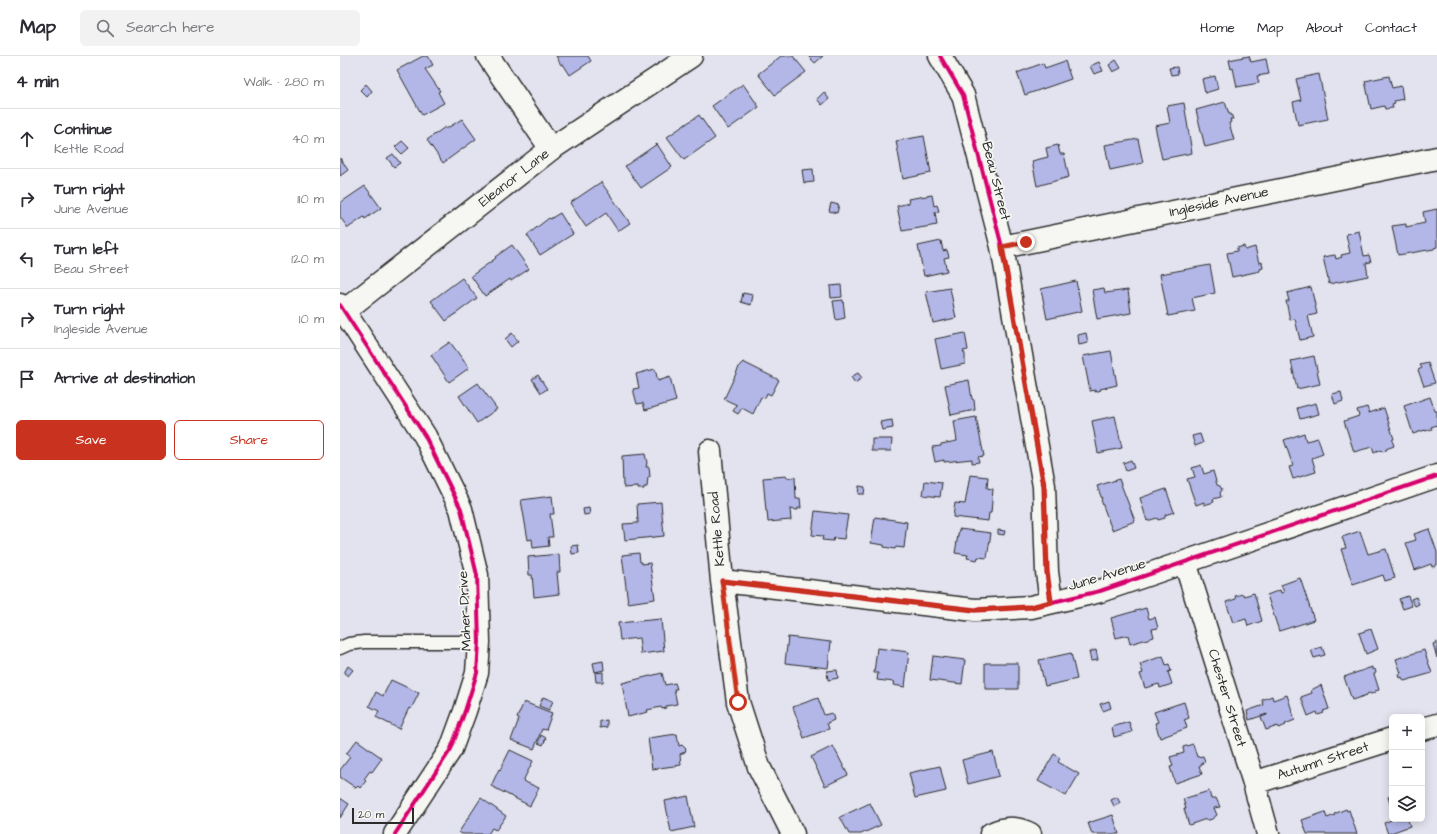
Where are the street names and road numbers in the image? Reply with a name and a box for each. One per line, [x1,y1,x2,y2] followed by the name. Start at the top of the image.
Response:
[977,139,1016,223] street label: Beau Street
[474,144,554,212] street label: Eleanor Lane
[1167,182,1271,222] street label: Ingleside Avenue
[704,491,730,567] street label: Kettle Road
[1066,554,1149,596] street label: June Avenue
[453,570,477,652] street label: Maher Drive
[1203,647,1251,750] street label: Chester Street
[1274,737,1372,785] street label: Autumn Street

